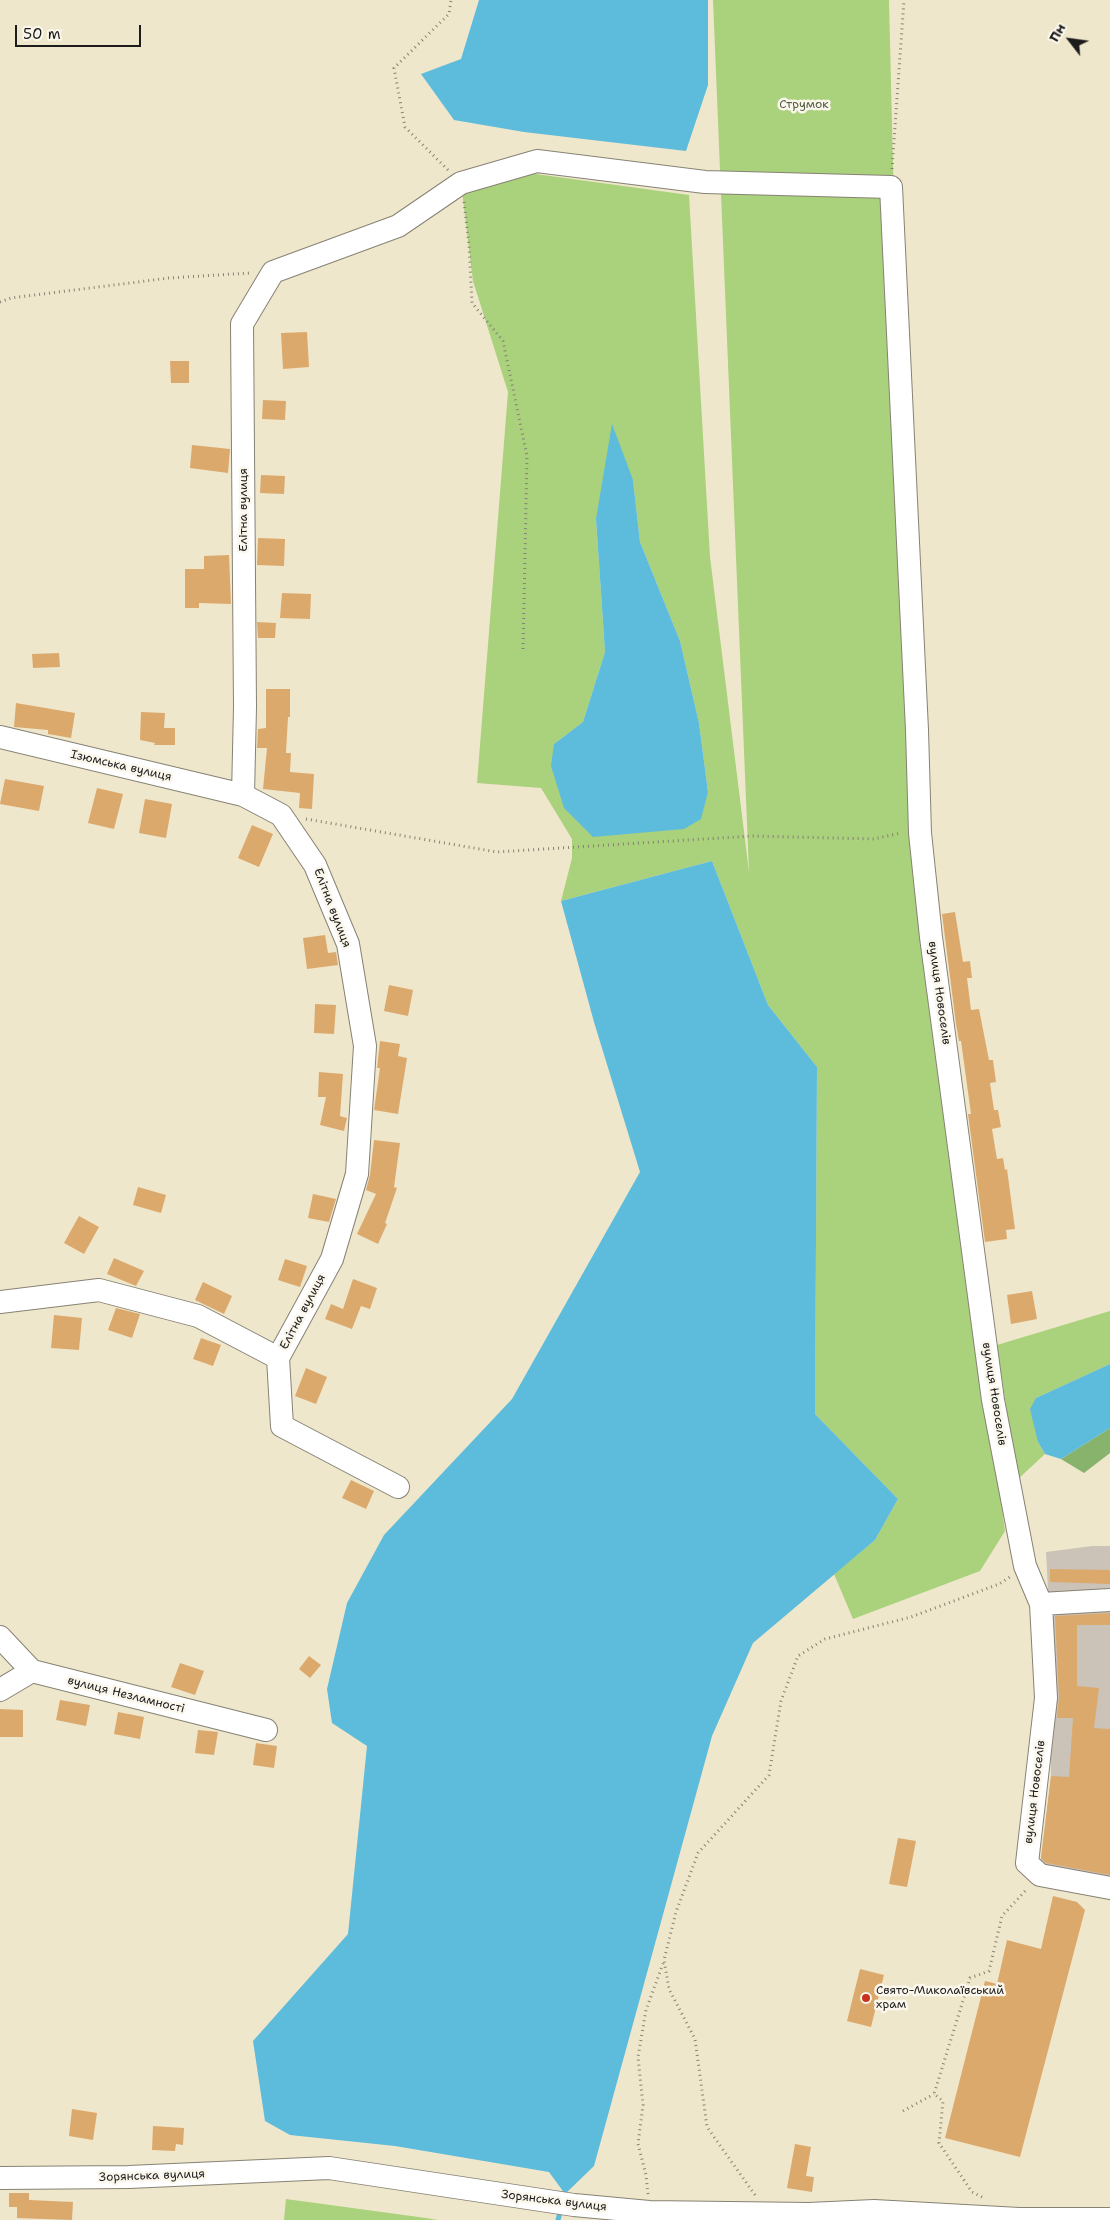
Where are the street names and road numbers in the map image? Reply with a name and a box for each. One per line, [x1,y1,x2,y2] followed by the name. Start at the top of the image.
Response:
[237,468,251,552] street label: Елітна вулиця
[69,747,173,785] street label: Ізюмська вулиця
[310,866,354,950] street label: Елітна вулиця
[925,940,953,1046] street label: вулиця Новоселів
[277,1272,329,1352] street label: Елітна вулиця
[979,1341,1009,1447] street label: вулиця Новоселів
[66,1673,186,1717] street label: вулиця Незламності
[1022,1739,1048,1845] street label: вулиця Новоселів
[99,2167,205,2185] street label: Зорянська вулиця
[500,2187,608,2215] street label: Зорянська вулиця

